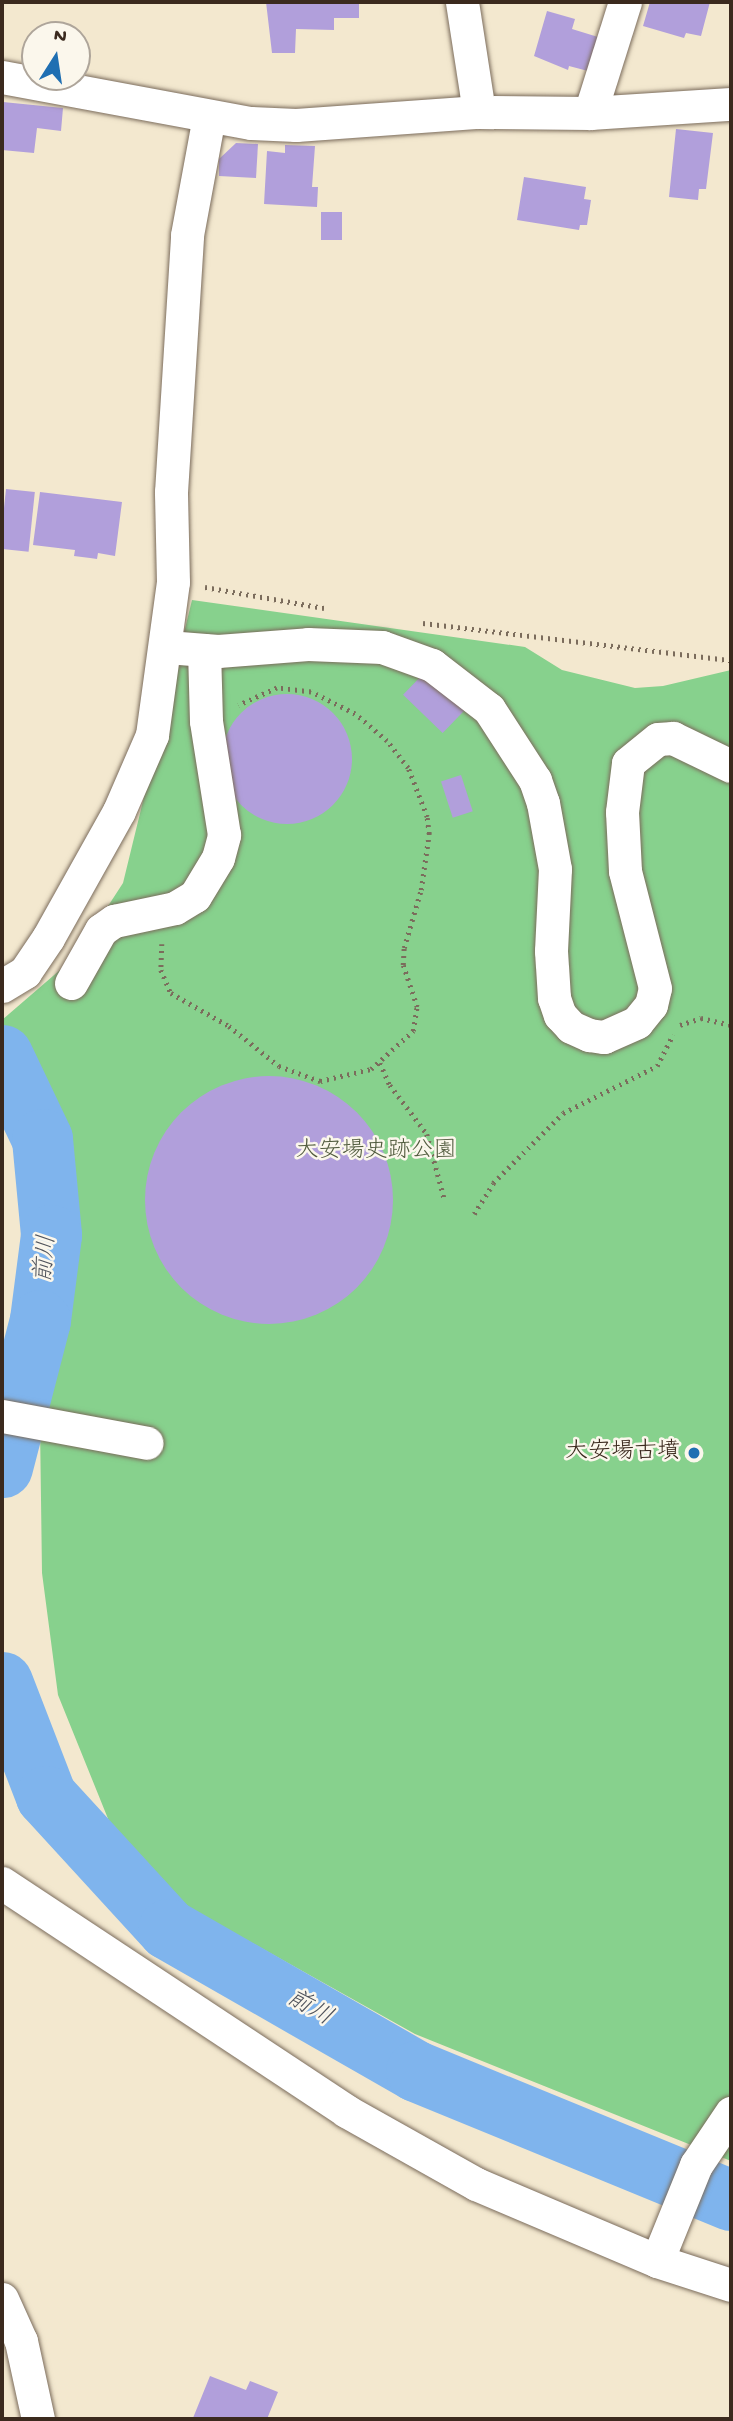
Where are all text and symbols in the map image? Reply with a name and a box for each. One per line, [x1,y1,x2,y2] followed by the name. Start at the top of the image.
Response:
[21,21,91,91] north arrow
[52,24,69,49] text: N
[296,1138,456,1166] park label: 大安場史跡公園
[31,1234,63,1284] water label: 前川
[565,1439,680,1467] place label: 大安場古墳
[686,1445,702,1461] marker: 大安場古墳
[281,1985,337,2033] water label: 前川

